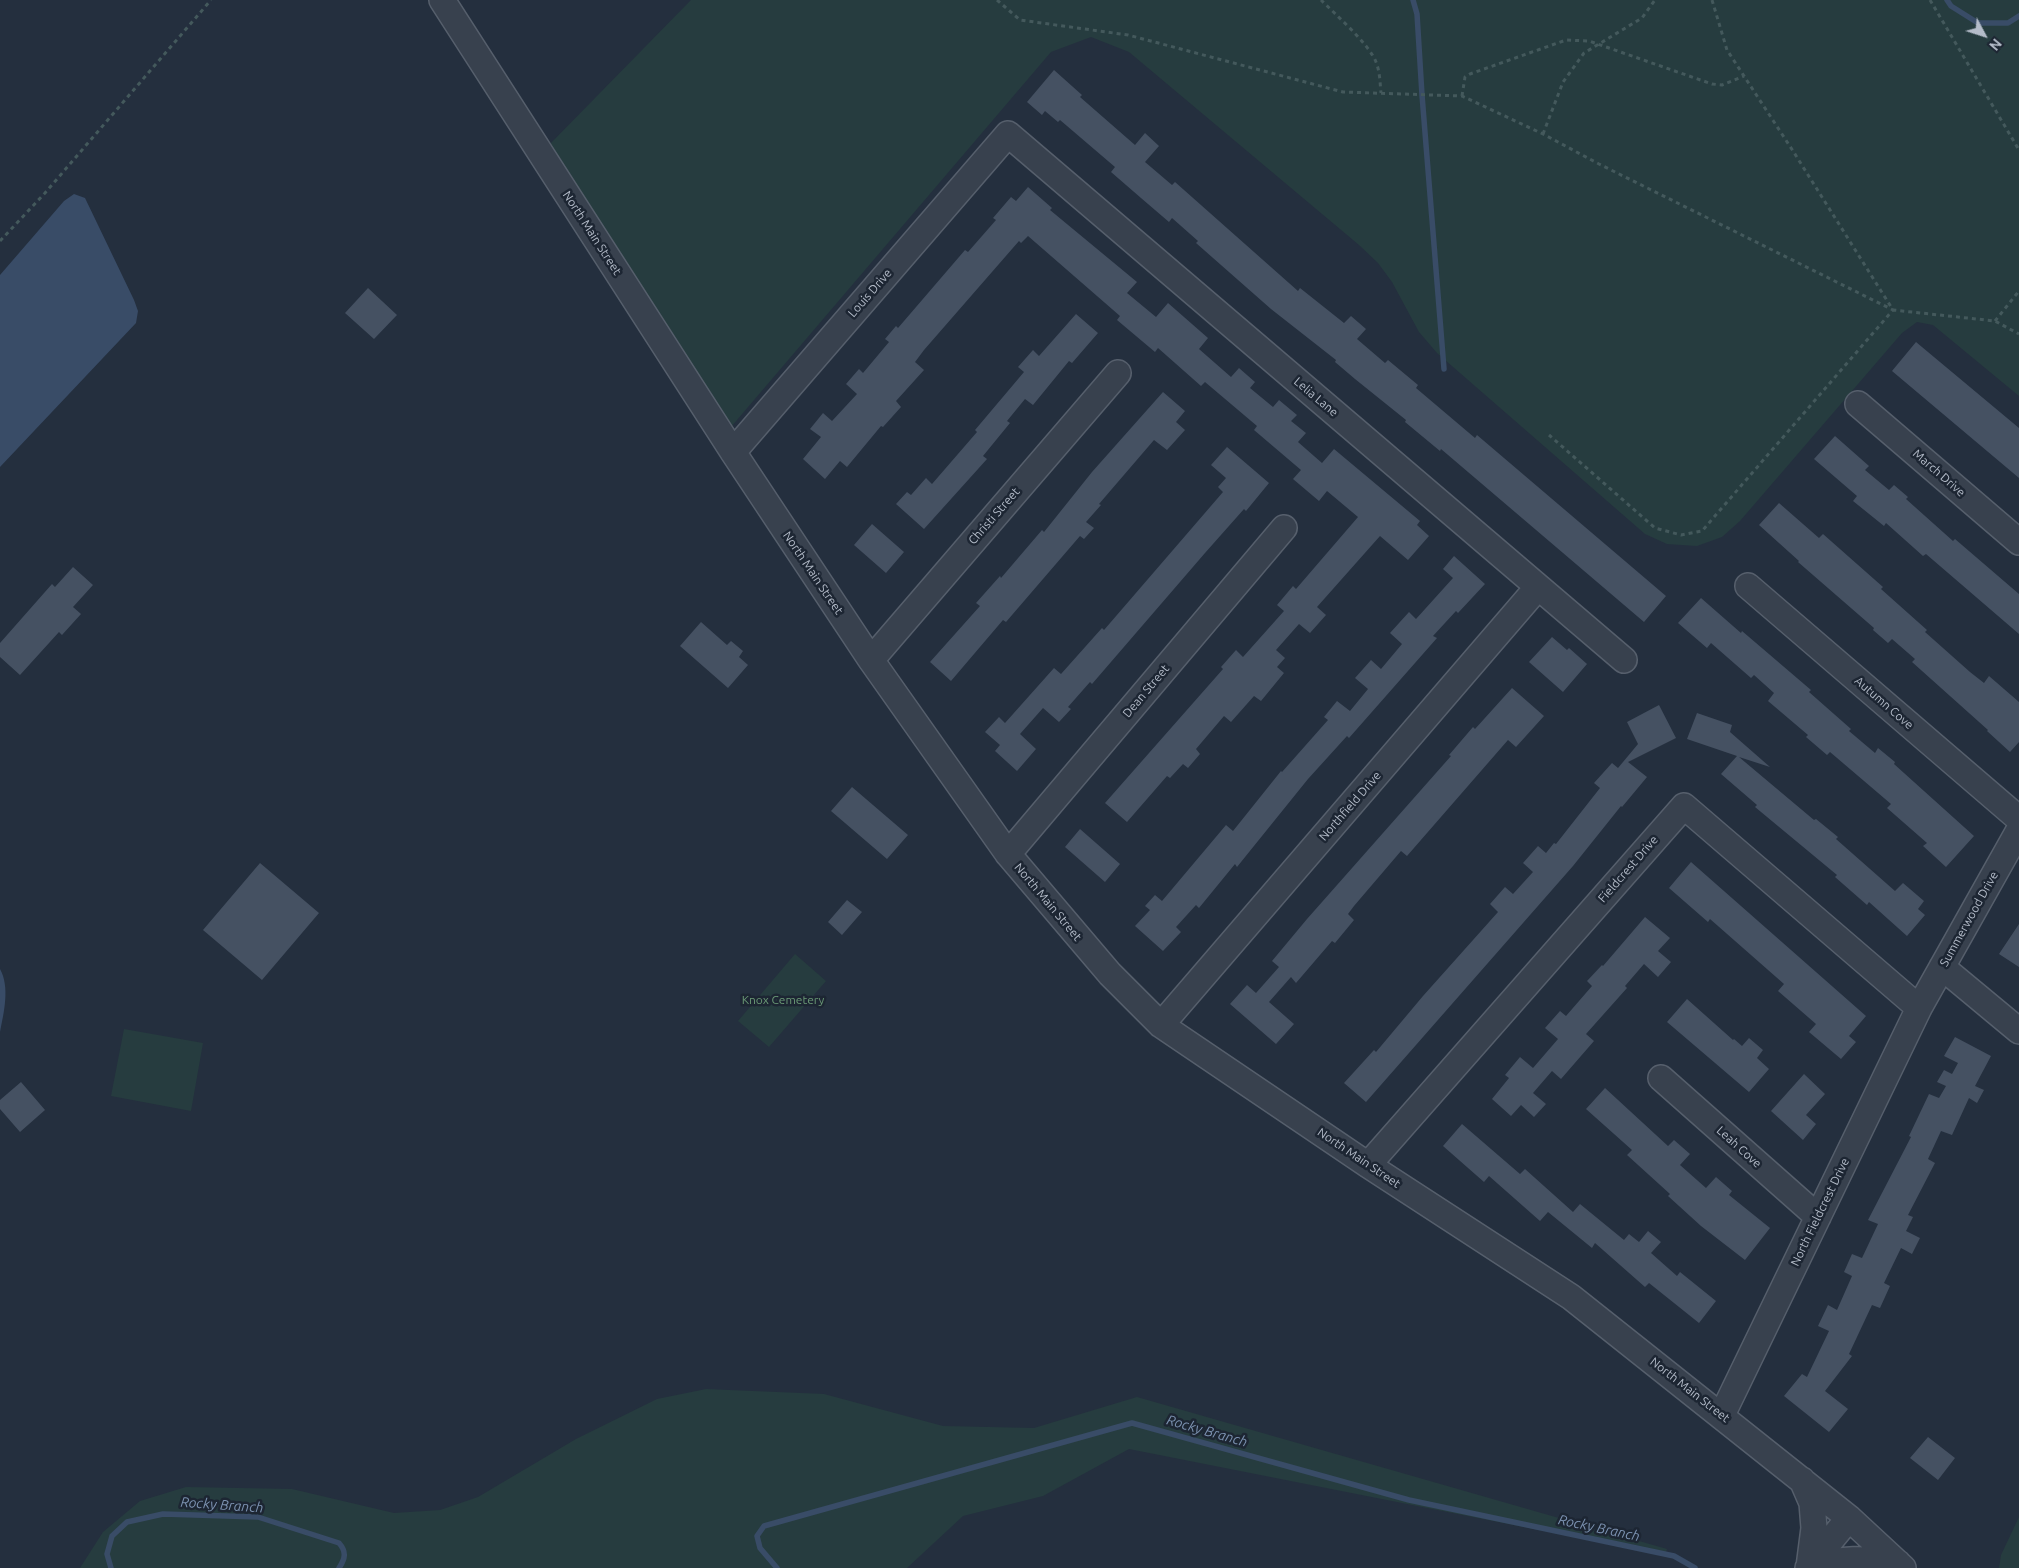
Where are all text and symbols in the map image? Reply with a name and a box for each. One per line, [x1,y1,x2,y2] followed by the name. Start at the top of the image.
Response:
[1959,10,2009,60] north arrow
[1986,35,2005,54] text: N
[560,188,624,278] street label: North Main Street
[845,266,895,320] street label: Louis Drive
[1291,374,1341,420] street label: Lelia Lane
[1910,446,1968,500] street label: March Drive
[965,485,1023,547] street label: Christi Street
[780,529,846,617] street label: North Main Street
[1120,662,1172,720] street label: Dean Street
[1852,674,1916,732] street label: Autumn Cove
[1316,768,1384,844] street label: Northfield Drive
[1595,833,1661,905] street label: Fieldcrest Drive
[1011,860,1085,944] street label: North Main Street
[1937,869,2001,969] street label: Summerwood Drive
[742,993,824,1007] park label: Knox Cemetery
[1714,1123,1764,1171] street label: Leah Cove
[1315,1125,1403,1191] street label: North Main Street
[1788,1156,1852,1268] street label: North Fieldcrest Drive
[1647,1354,1733,1426] street label: North Main Street
[1165,1411,1249,1451] water label: Rocky Branch
[180,1494,264,1516] water label: Rocky Branch
[1557,1511,1641,1545] water label: Rocky Branch

